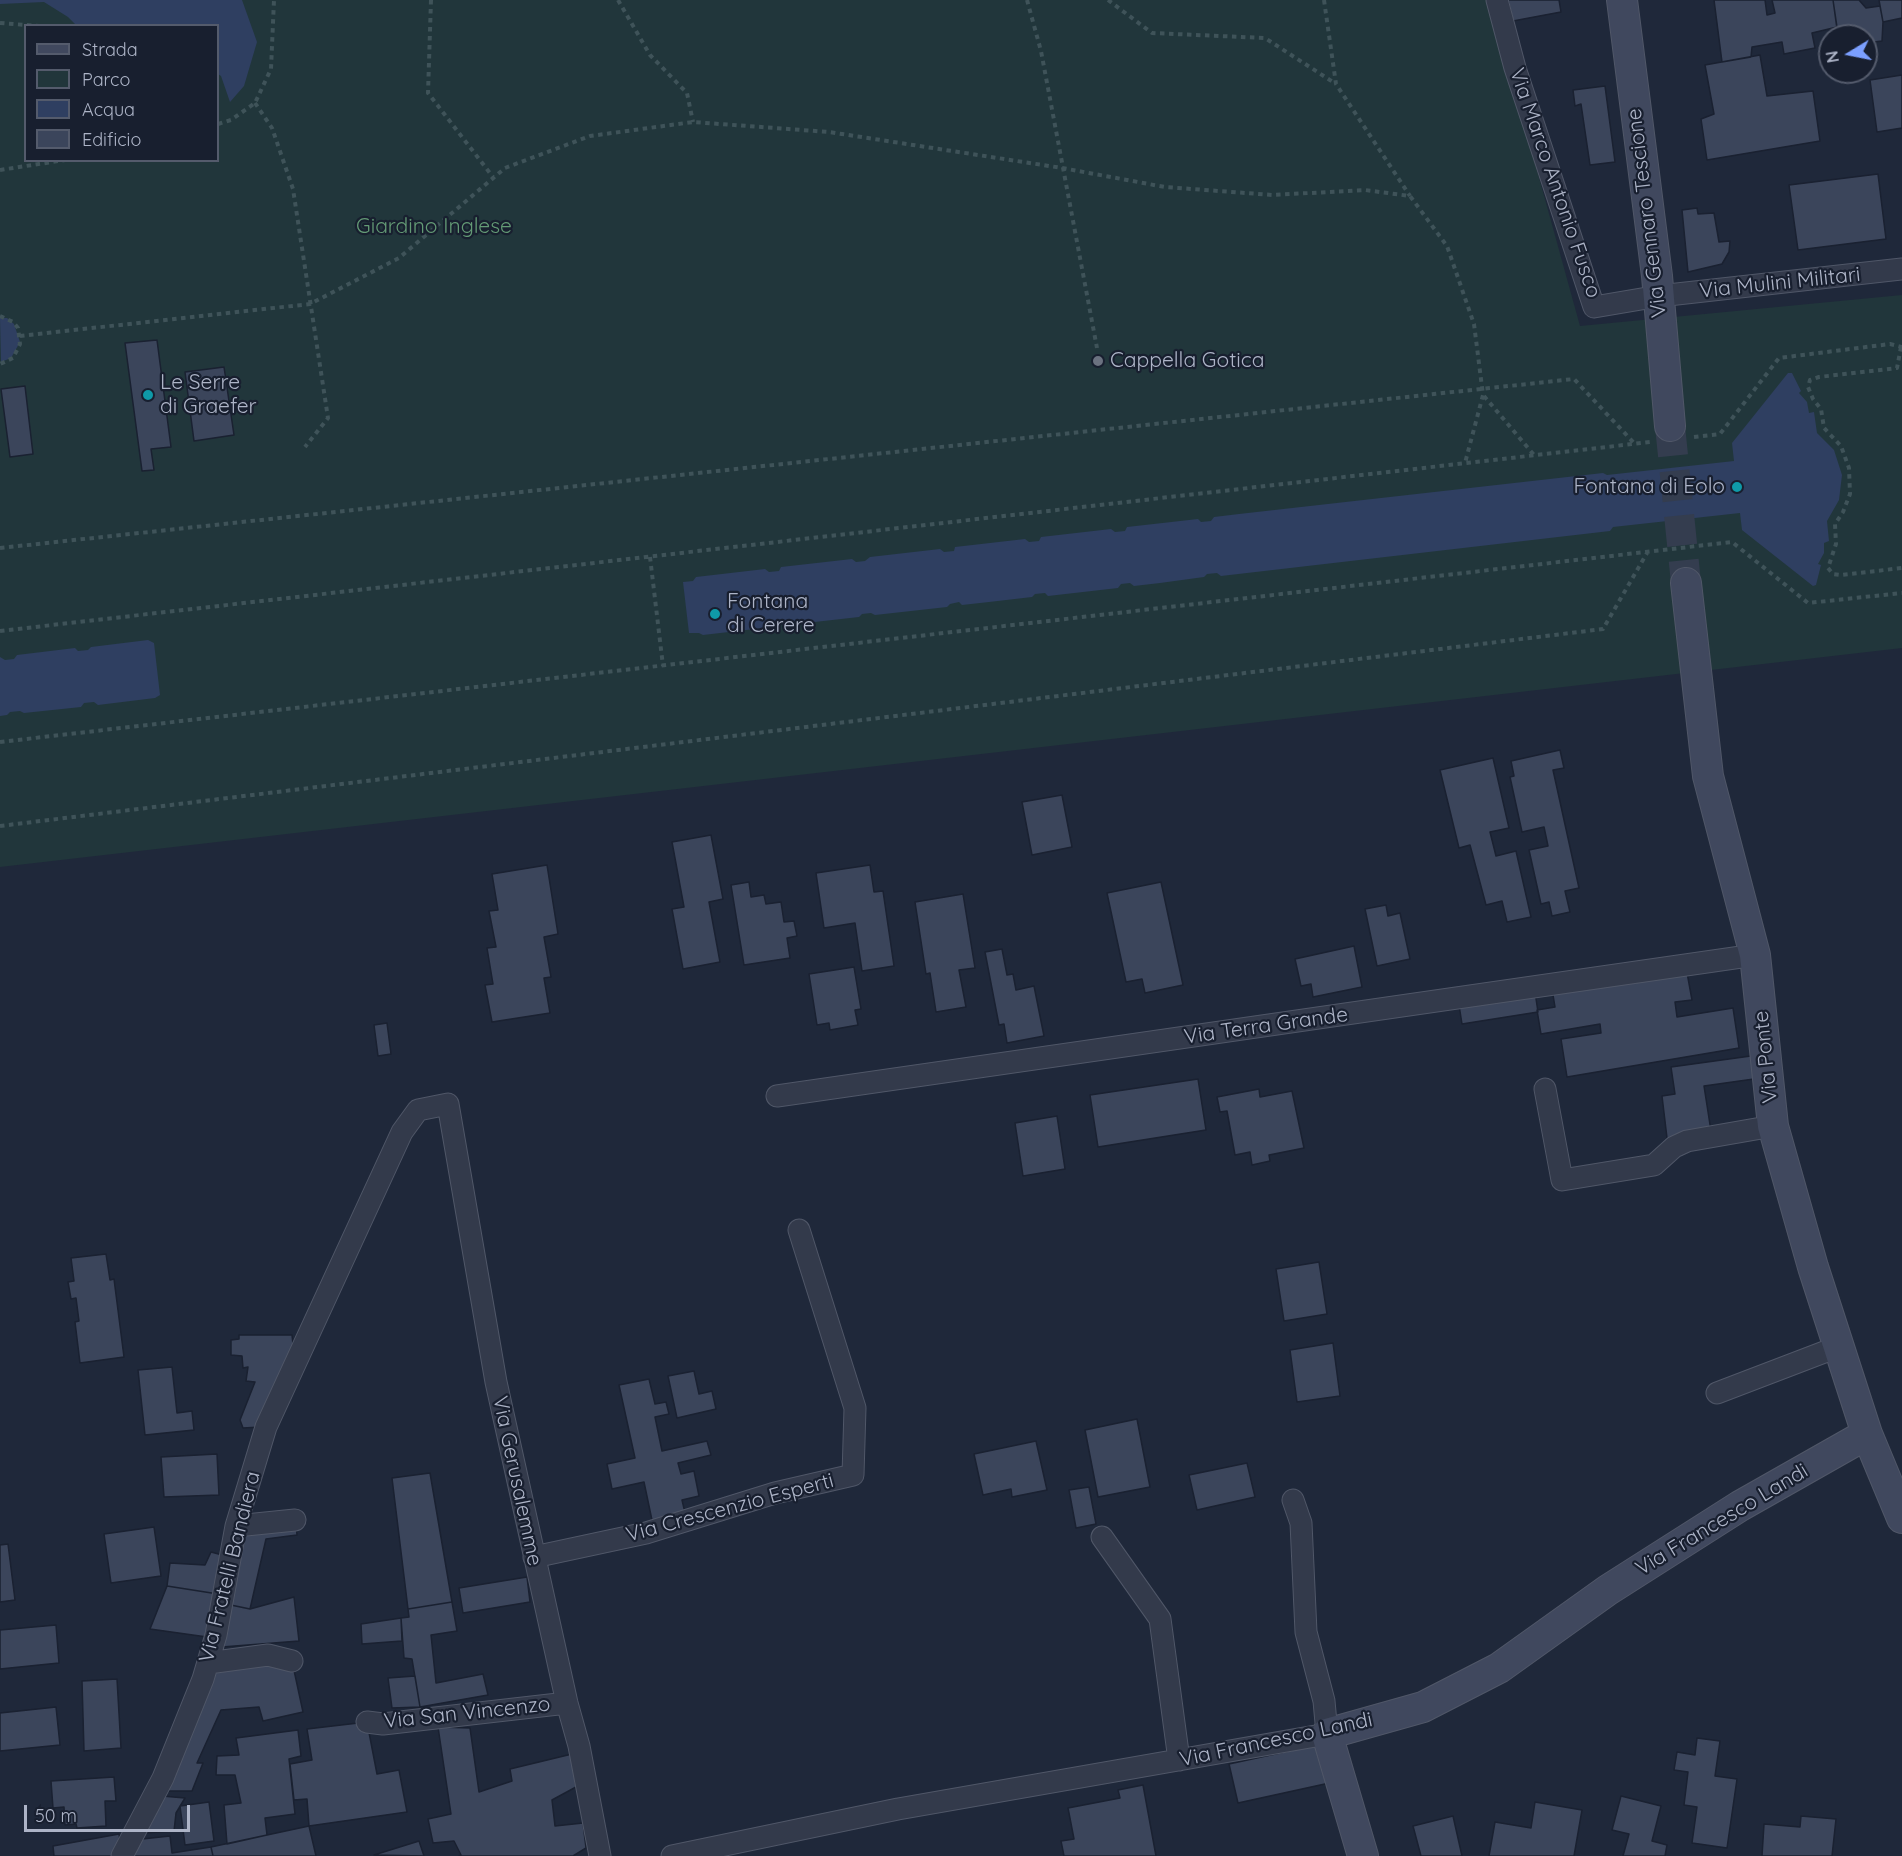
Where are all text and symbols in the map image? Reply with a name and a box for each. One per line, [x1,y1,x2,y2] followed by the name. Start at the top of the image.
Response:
[24,24,219,162] legend
[1818,24,1878,84] north arrow
[82,38,138,61] text: Strada
[1821,49,1843,64] text: N
[1504,65,1606,301] street label: Via Marco Antonio Fusco
[82,68,130,91] text: Parco
[82,98,135,121] text: Acqua
[1622,107,1672,319] street label: Via Gennaro Tescione
[82,128,141,151] text: Edificio
[356,214,512,240] park label: Giardino Inglese
[1698,262,1862,304] street label: Via Mulini Militari
[1110,348,1264,374] place label: Cappella Gotica
[1091,354,1105,368] marker: Cappella Gotica
[160,370,257,420] place label: Le Serre di Graefer
[141,388,155,402] marker: Le Serre di Graefer
[1573,474,1725,500] place label: Fontana di Eolo
[1730,480,1744,494] marker: Fontana di Eolo
[727,589,815,639] place label: Fontana di Cerere
[708,607,722,621] marker: Fontana di Cerere
[1182,1002,1350,1050] street label: Via Terra Grande
[1749,1009,1783,1105] street label: Via Ponte
[487,1394,547,1568] street label: Via Gerusalemme
[1631,1459,1813,1581] street label: Via Francesco Landi
[623,1468,837,1548] street label: Via Crescenzio Esperti
[194,1469,266,1665] street label: Via Fratelli Bandiera
[382,1692,552,1734] street label: Via San Vincenzo
[1177,1707,1375,1773] street label: Via Francesco Landi
[27,1793,194,1831] scale bar
[35,1804,77,1827] text: 50 m

